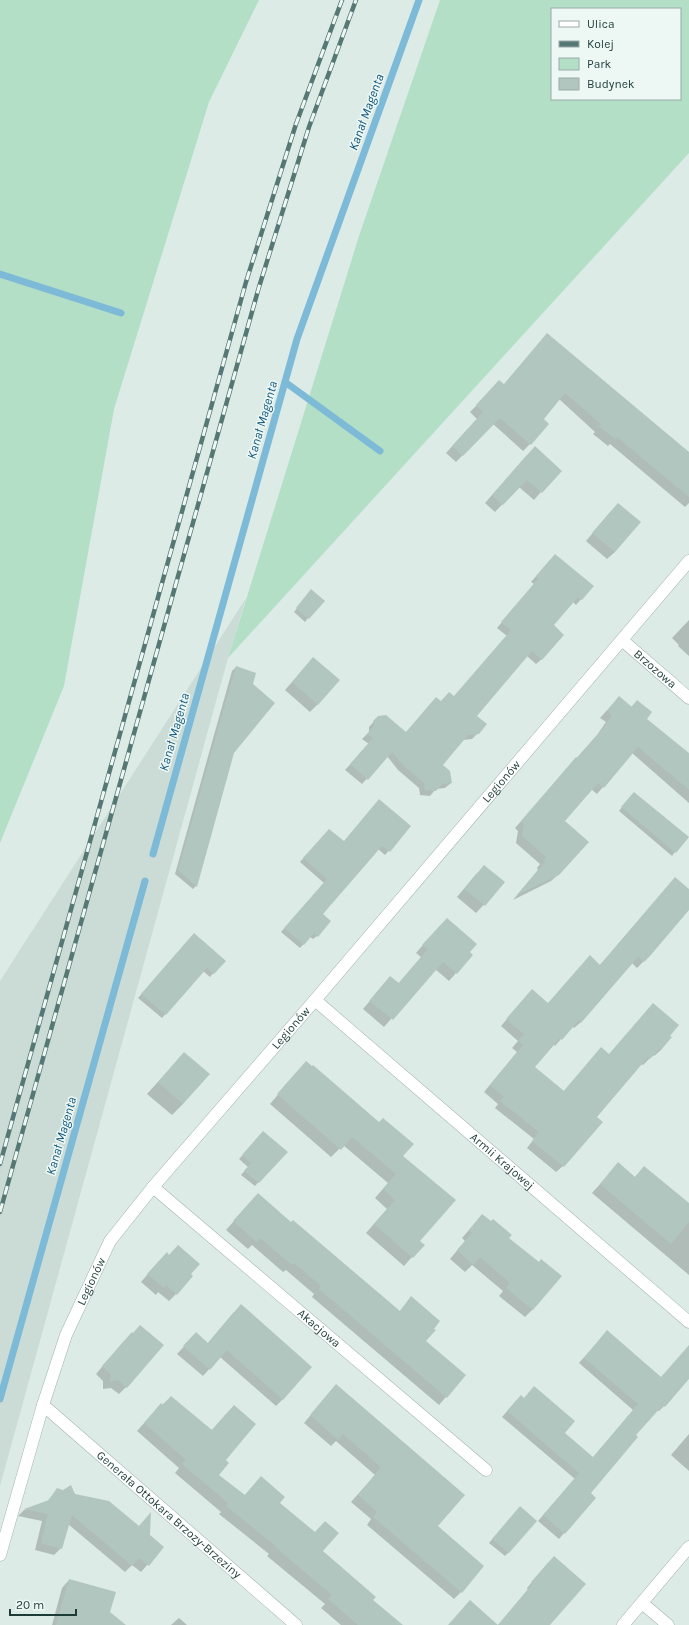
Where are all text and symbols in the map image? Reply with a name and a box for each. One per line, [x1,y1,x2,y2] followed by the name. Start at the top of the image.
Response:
[551,8,681,100] legend
[587,17,615,31] text: Ulica
[587,37,614,51] text: Kolej
[587,57,612,71] text: Park
[345,71,387,152] water label: Kanał Magenta
[587,77,635,91] text: Budynek
[244,379,280,461] water label: Kanał Magenta
[631,647,679,691] street label: Brzozowa
[156,691,192,773] water label: Kanał Magenta
[479,757,523,806] street label: Legionów
[269,1004,313,1052] street label: Legionów
[43,1095,79,1177] water label: Kanał Magenta
[467,1130,537,1192] street label: Armii Krajowej
[74,1255,108,1307] street label: Legionów
[295,1306,344,1350] street label: Akacjowa
[94,1448,244,1581] street label: Generała Ottokara Brzozy-Brzeziny
[10,1591,76,1617] scale bar
[16,1598,44,1612] text: 20 m

